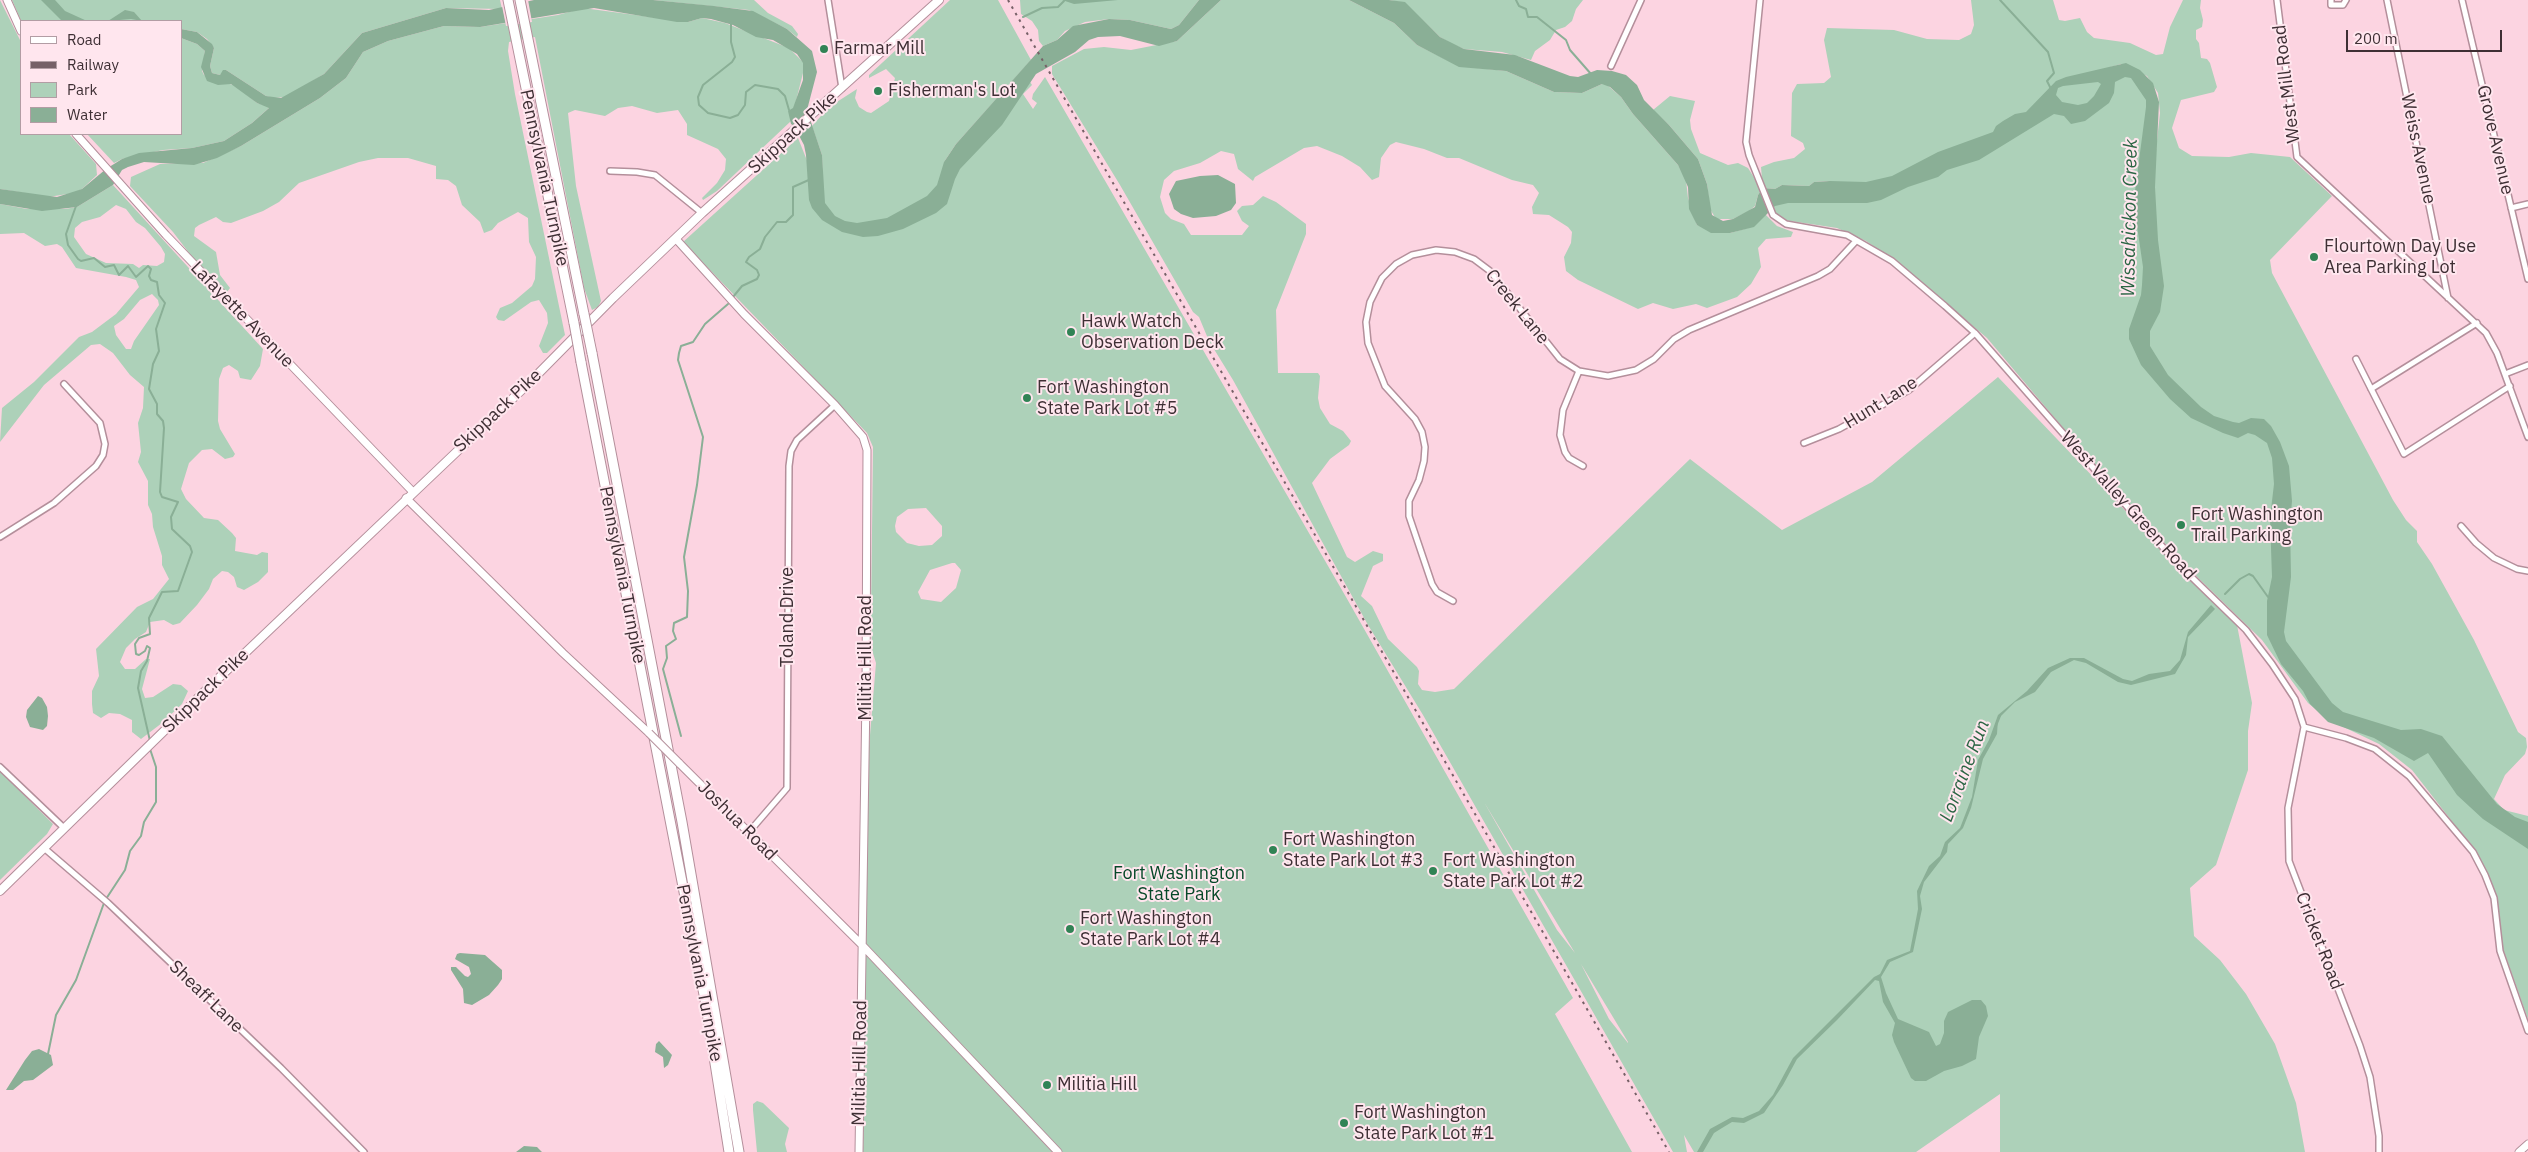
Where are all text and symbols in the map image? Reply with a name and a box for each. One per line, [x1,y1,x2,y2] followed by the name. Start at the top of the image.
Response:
[20,20,182,135] legend
[2348,20,2504,52] scale bar
[2269,23,2305,145] street label: West Mill Road
[2354,29,2398,48] text: 200 m
[67,30,102,49] text: Road
[834,38,925,60] place label: Farmar Mill
[818,43,830,55] marker: Farmar Mill
[67,55,119,74] text: Railway
[67,80,97,99] text: Park
[888,80,1016,102] place label: Fisherman's Lot
[2472,83,2518,197] street label: Grove Avenue
[872,85,884,97] marker: Fisherman's Lot
[744,87,842,179] street label: Skippack Pike
[515,88,573,268] street label: Pennsylvania Turnpike
[2396,92,2440,206] street label: Weiss Avenue
[67,105,107,124] text: Water
[2117,139,2143,297] water label: Wissahickon Creek
[2324,236,2476,278] place label: Flourtown Day Use Area Parking Lot
[2308,251,2320,263] marker: Flourtown Day Use Area Parking Lot
[186,257,298,373] street label: Lafayette Avenue
[1480,265,1554,349] street label: Creek Lane
[1081,311,1224,354] place label: Hawk Watch Observation Deck
[1065,326,1077,338] marker: Hawk Watch Observation Deck
[450,365,546,457] street label: Skippack Pike
[1840,372,1922,434] street label: Hunt Lane
[1037,377,1178,419] place label: Fort Washington State Park Lot #5
[1021,392,1033,404] marker: Fort Washington State Park Lot #5
[2056,427,2200,585] street label: West Valley Green Road
[594,484,650,666] street label: Pennsylvania Turnpike
[2191,504,2323,546] place label: Fort Washington Trail Parking
[2175,519,2187,531] marker: Fort Washington Trail Parking
[777,567,799,667] street label: Toland Drive
[855,595,877,721] street label: Militia Hill Road
[158,644,254,738] street label: Skippack Pike
[1935,717,1995,825] water label: Lorraine Run
[693,777,781,865] street label: Joshua Road
[1283,829,1424,872] place label: Fort Washington State Park Lot #3
[1267,844,1279,856] marker: Fort Washington State Park Lot #3
[1443,850,1584,892] place label: Fort Washington State Park Lot #2
[1113,863,1245,906] park label: Fort Washington State Park
[1427,865,1439,877] marker: Fort Washington State Park Lot #2
[671,882,727,1064] street label: Pennsylvania Turnpike
[2291,889,2347,993] street label: Cricket Road
[1080,908,1221,951] place label: Fort Washington State Park Lot #4
[1064,923,1076,935] marker: Fort Washington State Park Lot #4
[164,956,248,1038] street label: Sheaff Lane
[848,1000,872,1126] street label: Militia Hill Road
[1057,1074,1137,1096] place label: Militia Hill
[1041,1079,1053,1091] marker: Militia Hill
[1354,1102,1495,1144] place label: Fort Washington State Park Lot #1
[1338,1117,1350,1129] marker: Fort Washington State Park Lot #1

